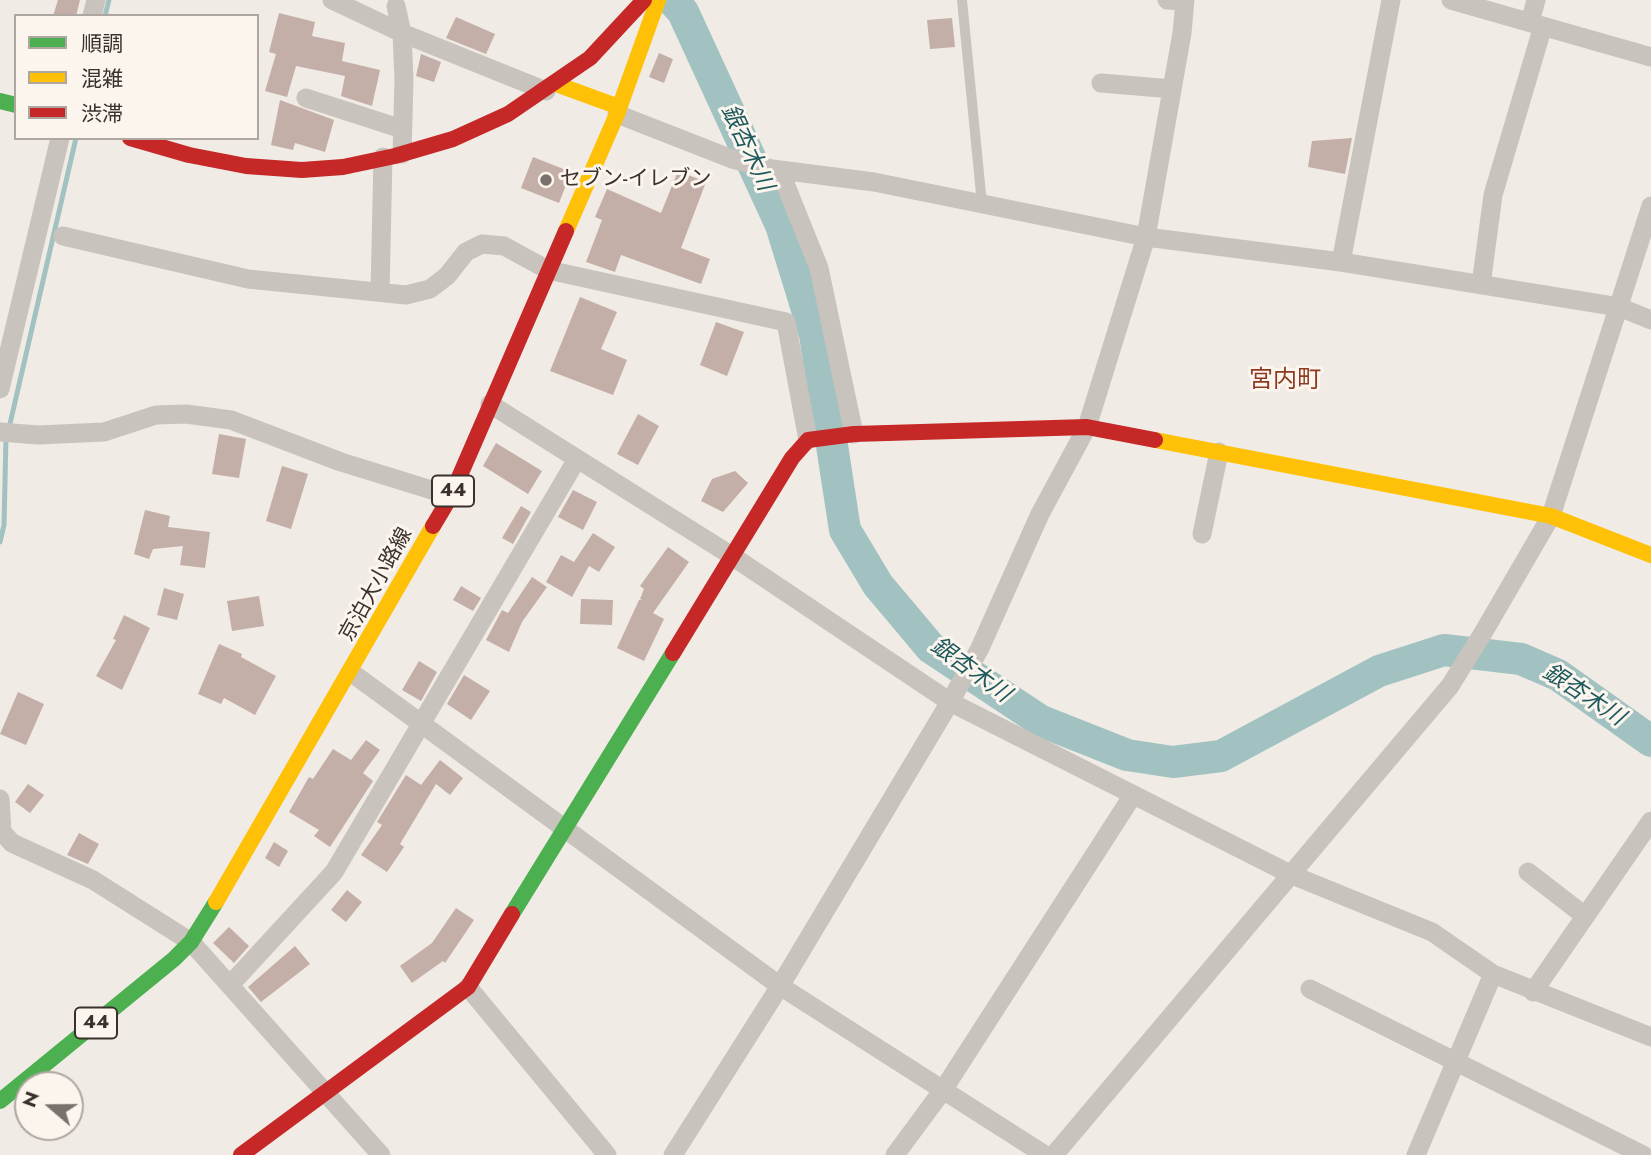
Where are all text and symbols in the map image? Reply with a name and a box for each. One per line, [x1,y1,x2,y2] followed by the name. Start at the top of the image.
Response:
[14,14,259,140] legend
[81,29,123,59] text: 順調
[81,64,123,94] text: 混雑
[81,99,123,129] text: 渋滞
[714,100,778,196] water label: 銀杏木川
[560,167,711,193] place label: セブン-イレブン
[538,172,554,188] marker: セブン-イレブン
[1249,367,1321,395] district label: 宮内町
[432,476,474,506] road number: 44
[335,524,419,646] street label: 京泊大小路線
[925,633,1015,709] water label: 銀杏木川
[1537,659,1629,733] water label: 銀杏木川
[75,1007,117,1038] road number: 44
[14,1071,84,1141] north arrow
[15,1088,46,1111] text: N

